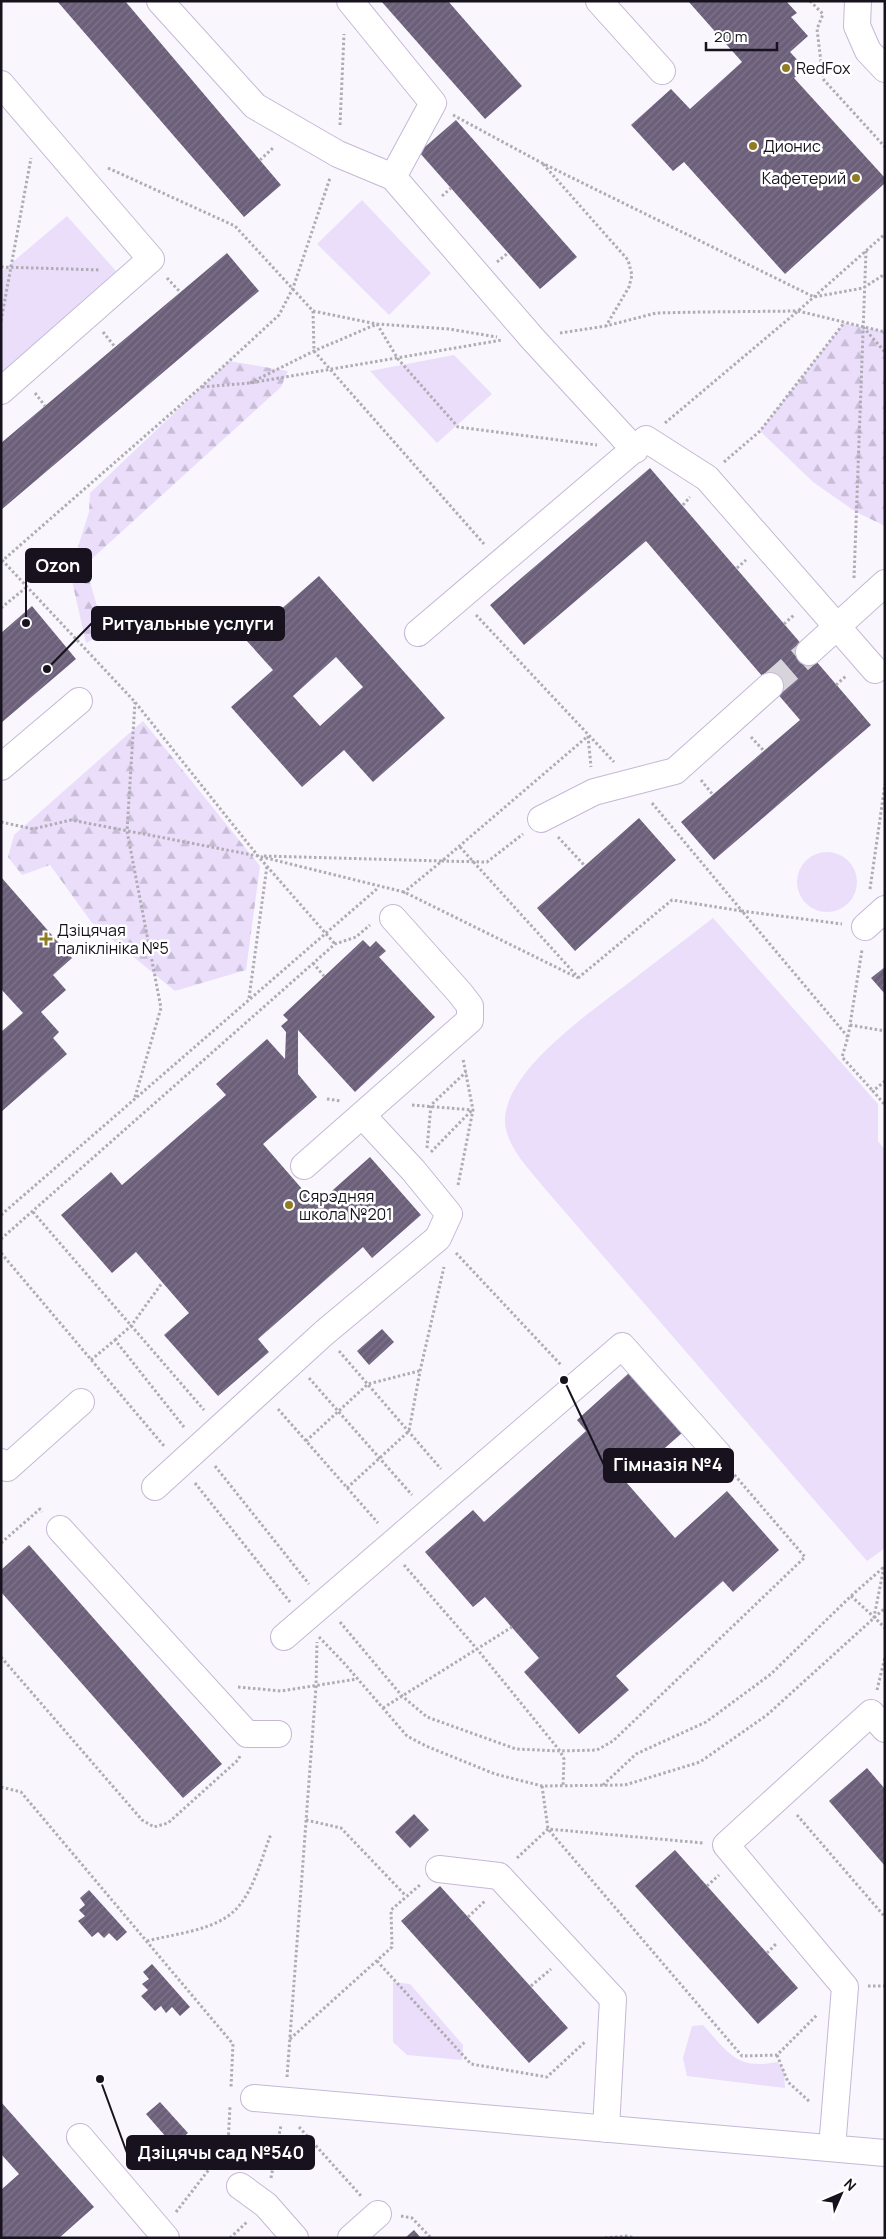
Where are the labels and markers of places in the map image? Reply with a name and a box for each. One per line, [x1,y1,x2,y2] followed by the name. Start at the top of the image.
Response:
[796,57,851,79] place label: RedFox
[780,62,792,74] marker: RedFox
[763,135,821,157] place label: Дионис
[747,140,759,152] marker: Дионис
[762,167,846,189] place label: Кафетерий
[850,172,862,184] marker: Кафетерий
[26,549,91,582] callout: Ozon
[92,607,284,640] callout: Ритуальные услуги
[57,919,169,959] place label: Дзіцячая паліклініка №5
[39,932,53,946] marker: Дзіцячая паліклініка №5
[299,1185,393,1225] place label: Сярэдняя школа №201
[283,1199,295,1211] marker: Сярэдняя школа №201
[604,1449,733,1482] callout: Гімназія №4
[127,2136,314,2169] callout: Дзіцячы сад №540

